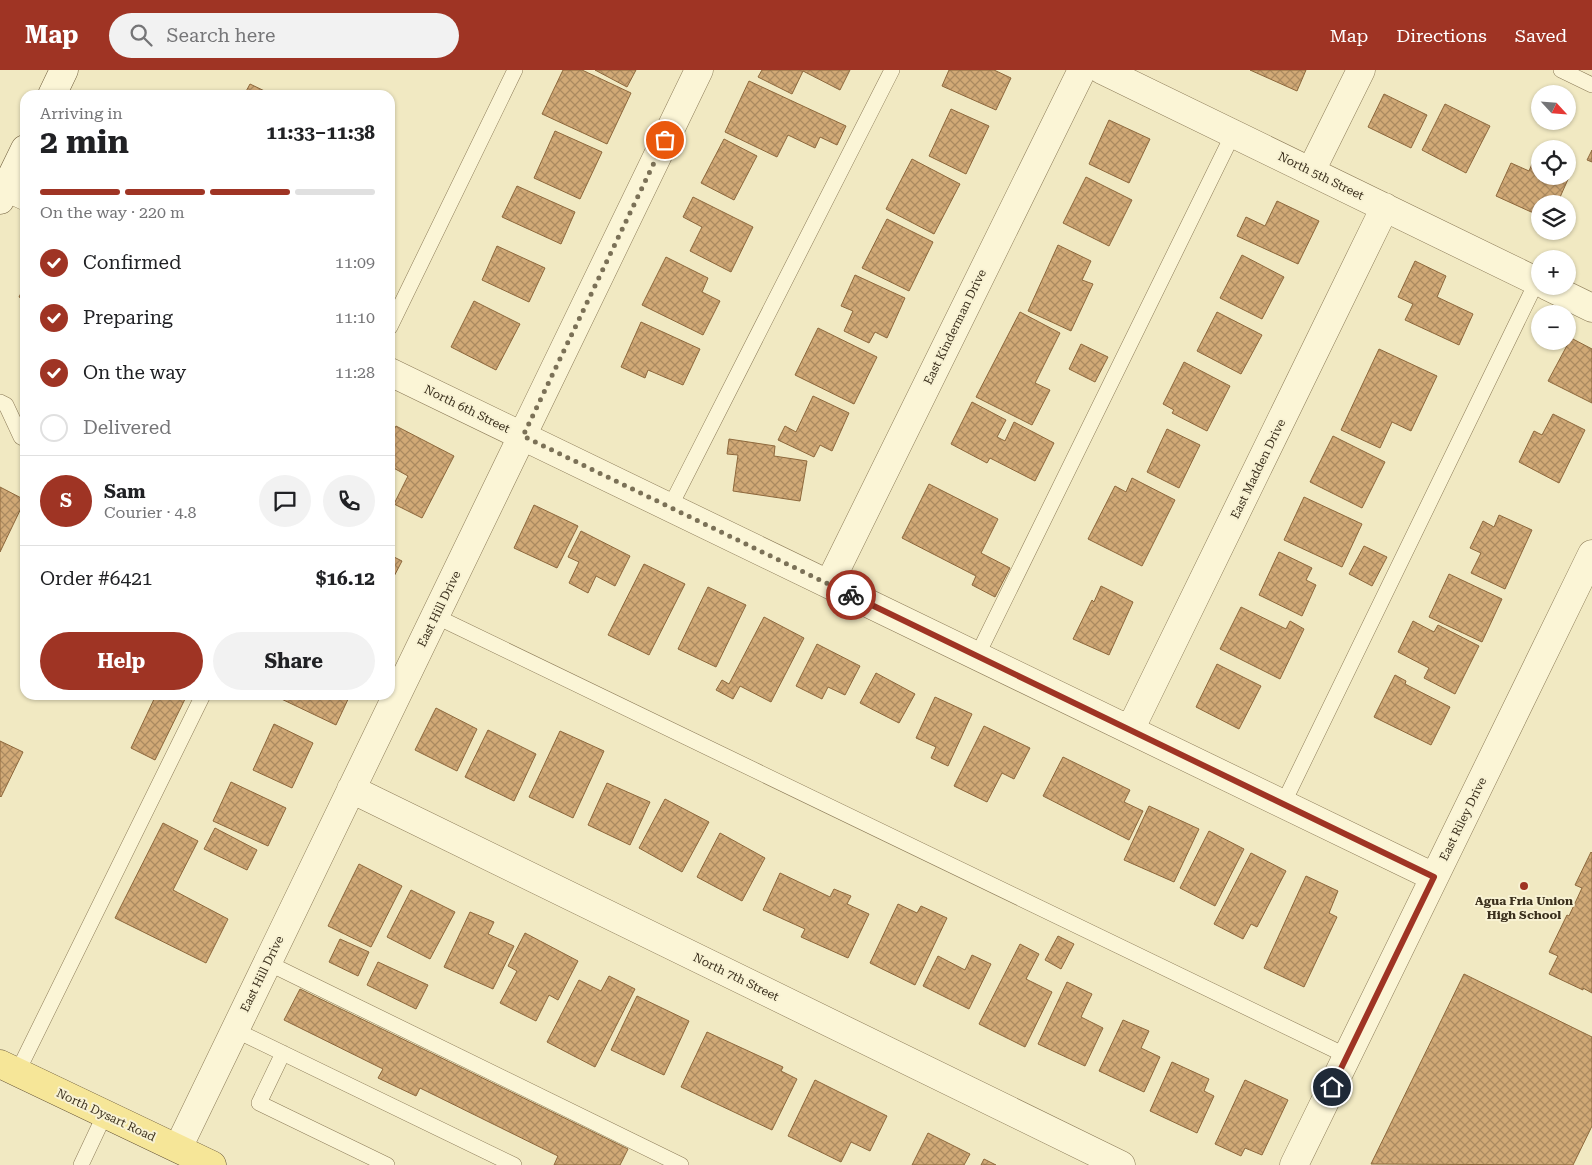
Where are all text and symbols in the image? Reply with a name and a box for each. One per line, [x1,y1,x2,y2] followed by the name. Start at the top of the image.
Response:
[109,13,459,58] search box
[25,21,79,49] text: Map
[127,21,155,49] icon: search
[167,24,275,47] text: Search here
[1330,25,1368,46] text: Map
[1396,25,1487,46] text: Directions
[1515,25,1567,46] text: Saved
[1531,85,1576,130] north arrow
[1531,85,1576,350] map controls
[40,104,123,123] text: Arriving in
[644,119,686,161] pin
[266,121,375,144] text: 11:33–11:38
[40,123,129,161] text: 2 min
[651,126,679,154] icon: bag
[1531,140,1576,185] button: locate
[1276,149,1367,203] street label: North 5th Street
[1531,195,1576,240] button: layers
[40,203,185,222] text: On the way · 220 m
[40,249,68,277] icon: check
[1531,250,1576,295] button: +
[83,251,181,274] text: Confirmed
[335,253,375,272] text: 11:09
[921,267,989,387] street label: East Kinderman Drive
[40,304,68,332] icon: check
[1531,305,1576,350] button: −
[83,306,173,329] text: Preparing
[335,308,375,327] text: 11:10
[40,359,68,387] icon: check
[83,361,186,384] text: On the way
[335,363,375,382] text: 11:28
[422,382,513,436] street label: North 6th Street
[83,416,171,439] text: Delivered
[1228,416,1288,521] street label: East Madden Drive
[259,475,311,527] button: chat
[323,475,375,527] button: phone
[104,480,146,503] text: Sam
[60,489,72,512] text: S
[104,503,197,522] text: Courier · 4.8
[40,567,152,590] text: Order #6421
[316,567,375,590] text: $16.12
[414,568,464,649] street label: East Hill Drive
[826,570,876,620] courier
[837,581,865,609] icon: bike
[40,632,203,690] button: Help
[213,632,375,690] button: Share
[1437,775,1489,863] street label: East Riley Drive
[1518,880,1530,892] marker: Agua Fria Union High School
[1475,894,1573,922] place label: Agua Fria Union High School
[237,933,287,1014] street label: East Hill Drive
[691,950,782,1004] street label: North 7th Street
[1311,1066,1353,1108] pin
[1318,1073,1346,1101] icon: home
[54,1086,158,1144] street label: North Dysart Road

